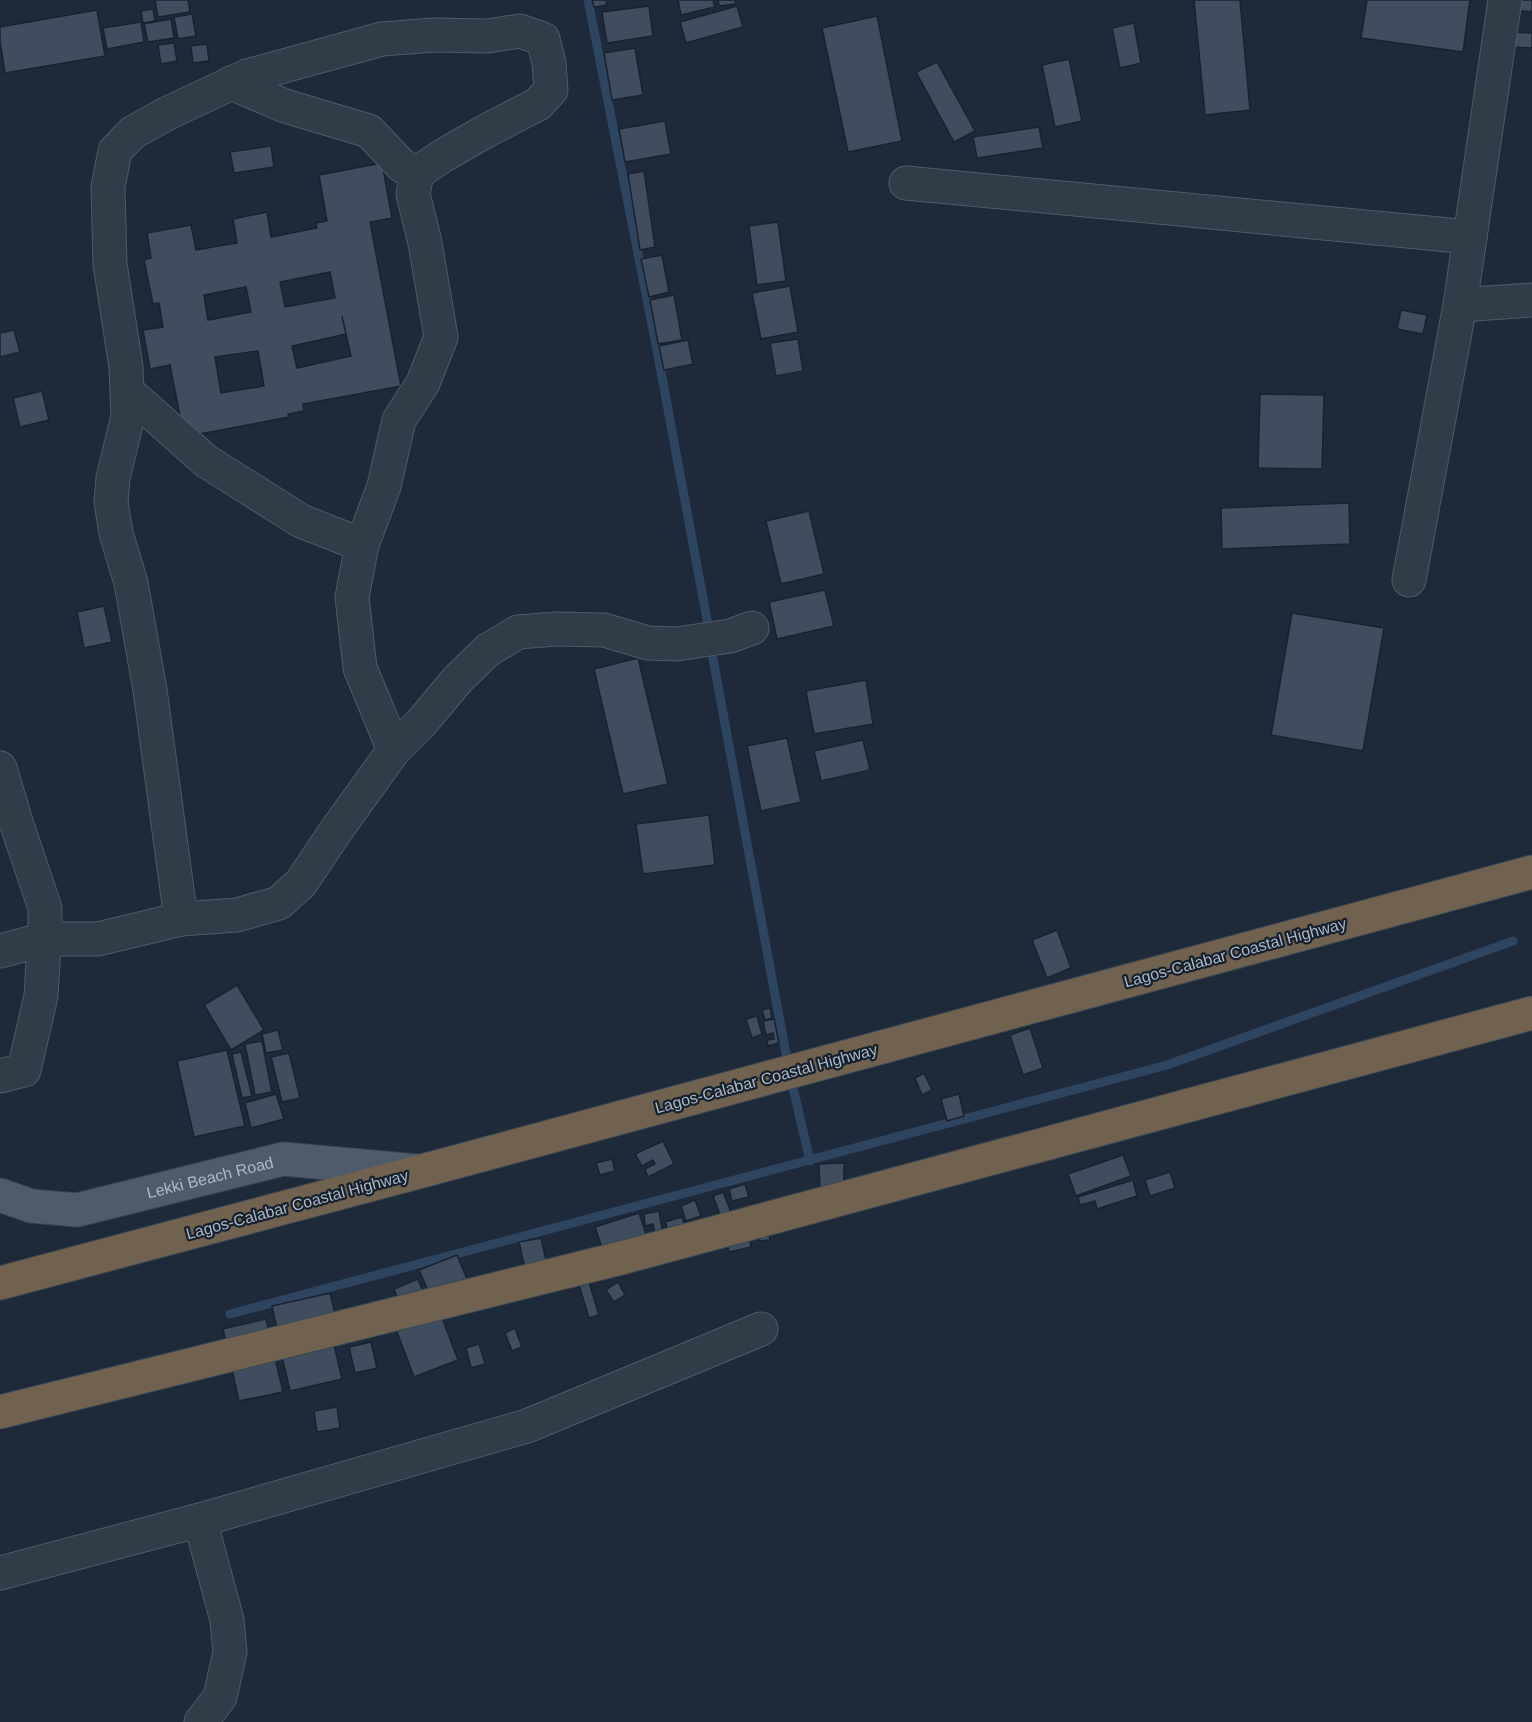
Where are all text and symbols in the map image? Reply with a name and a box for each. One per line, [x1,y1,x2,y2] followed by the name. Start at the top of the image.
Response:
[1122,915,1348,990] street label: Lagos-Calabar Coastal Highway
[653,1041,879,1116] street label: Lagos-Calabar Coastal Highway
[145,1154,275,1201] street label: Lekki Beach Road
[184,1167,410,1242] street label: Lagos-Calabar Coastal Highway

